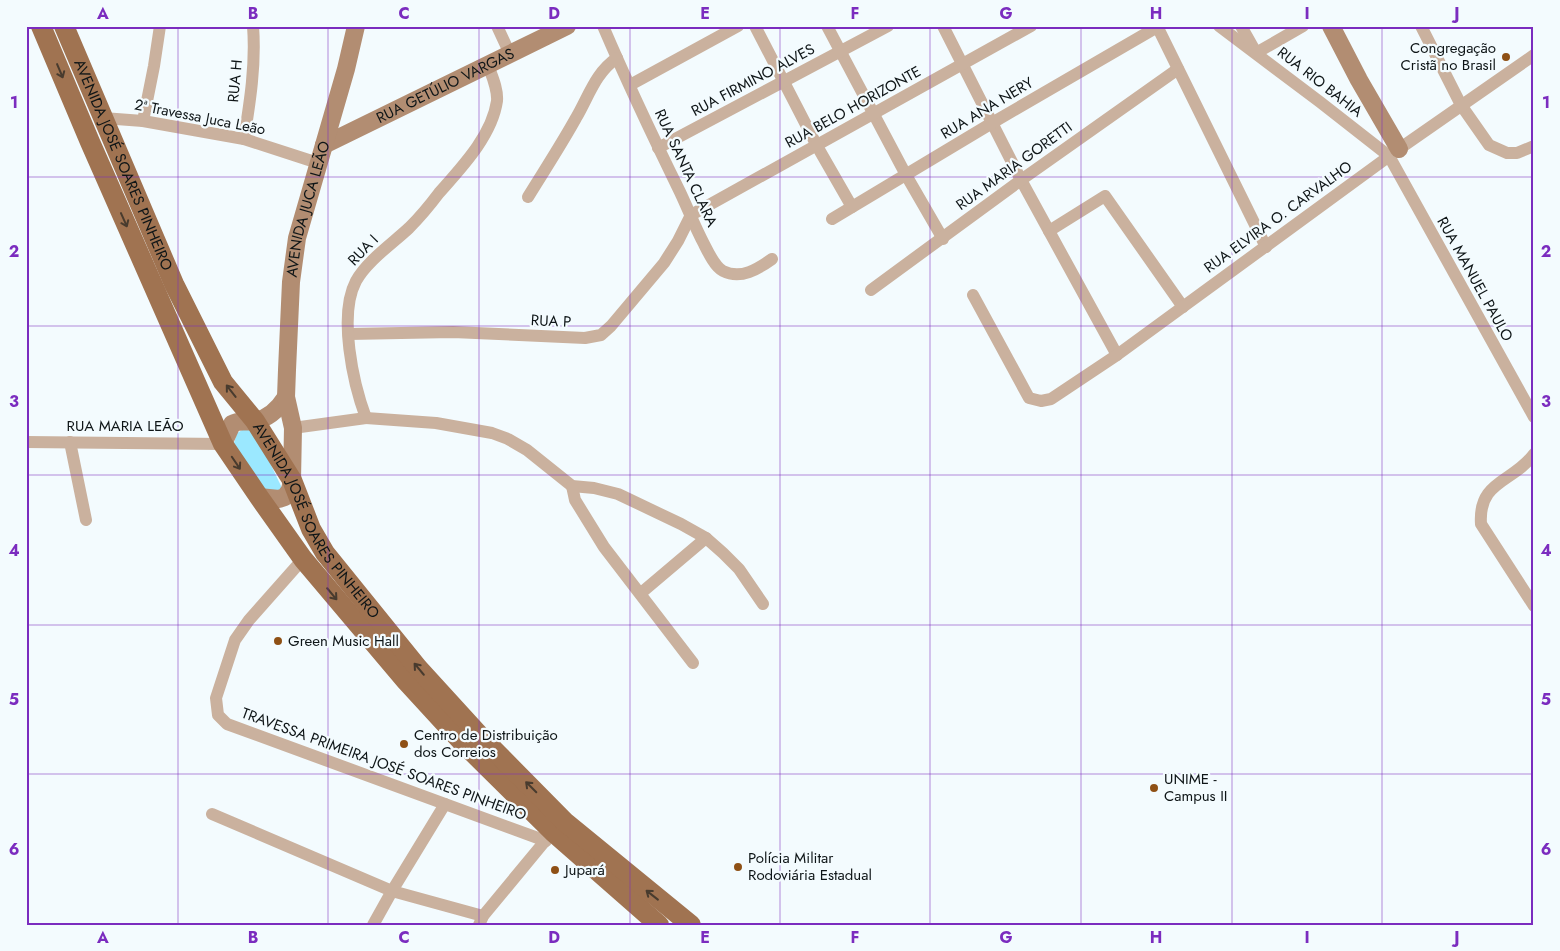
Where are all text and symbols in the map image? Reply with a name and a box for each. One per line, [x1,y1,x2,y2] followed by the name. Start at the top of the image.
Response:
[96,2,109,25] text: A
[248,2,258,25] text: B
[398,2,410,25] text: C
[548,2,560,25] text: D
[700,2,710,25] text: E
[851,2,859,25] text: F
[999,2,1013,25] text: G
[1150,2,1162,25] text: H
[1304,2,1310,25] text: I
[1451,2,1460,25] text: J
[1401,37,1496,76] place label: Congregação Cristã no Brasil
[687,38,819,122] street label: RUA FIRMINO ALVES
[372,42,518,129] street label: RUA GETÚLIO VARGAS
[1273,42,1367,122] street label: RUA RIO BAHIA
[1500,51,1512,63] marker: Congregação Cristã no Brasil
[68,56,178,274] street label: AVENIDA JOSÉ SOARES PINHEIRO
[222,59,248,103] street label: RUA H
[781,60,925,154] street label: RUA BELO HORIZONTE
[55,63,65,78] one-way arrow
[936,71,1038,144] street label: RUA ANA NERY
[10,91,18,114] text: 1
[1542,91,1550,114] text: 1
[133,94,267,140] street label: 2ª Travessa Juca Leão
[649,106,723,231] street label: RUA SANTA CLARA
[951,116,1077,216] street label: RUA MARIA GORETTI
[281,138,336,279] street label: AVENIDA JUCA LEÃO
[1199,156,1357,278] street label: RUA ELVIRA O. CARVALHO
[120,212,130,227] one-way arrow
[1432,213,1518,345] street label: RUA MANUEL PAULO
[343,229,383,271] street label: RUA I
[9,240,19,263] text: 2
[1541,240,1551,263] text: 2
[530,309,572,333] street label: RUA P
[225,385,236,398] one-way arrow
[9,390,19,413] text: 3
[1541,390,1551,413] text: 3
[66,415,184,437] street label: RUA MARIA LEÃO
[248,418,385,623] street label: AVENIDA JOSÉ SOARES PINHEIRO
[231,456,241,470] one-way arrow
[8,539,20,562] text: 4
[1540,539,1552,562] text: 4
[327,587,338,600] one-way arrow
[288,630,399,652] place label: Green Music Hall
[272,635,284,647] marker: Green Music Hall
[414,663,425,676] one-way arrow
[9,688,19,711] text: 5
[1541,688,1551,711] text: 5
[238,702,530,826] street label: TRAVESSA PRIMEIRA JOSÉ SOARES PINHEIRO
[414,724,558,763] place label: Centro de Distribuição dos Correios
[398,738,410,750] marker: Centro de Distribuição dos Correios
[1164,768,1228,807] place label: UNIME - Campus II
[525,781,537,793] one-way arrow
[1148,782,1160,794] marker: UNIME - Campus II
[9,838,19,861] text: 6
[1541,838,1551,861] text: 6
[748,847,872,886] place label: Polícia Militar Rodoviária Estadual
[563,859,605,881] place label: Jupará
[732,861,744,873] marker: Polícia Militar Rodoviária Estadual
[549,864,561,876] marker: Jupará
[646,889,659,900] one-way arrow
[96,926,109,949] text: A
[248,926,258,949] text: B
[398,926,410,949] text: C
[548,926,560,949] text: D
[700,926,710,949] text: E
[851,926,859,949] text: F
[999,926,1013,949] text: G
[1150,926,1162,949] text: H
[1304,926,1310,949] text: I
[1451,926,1460,949] text: J

